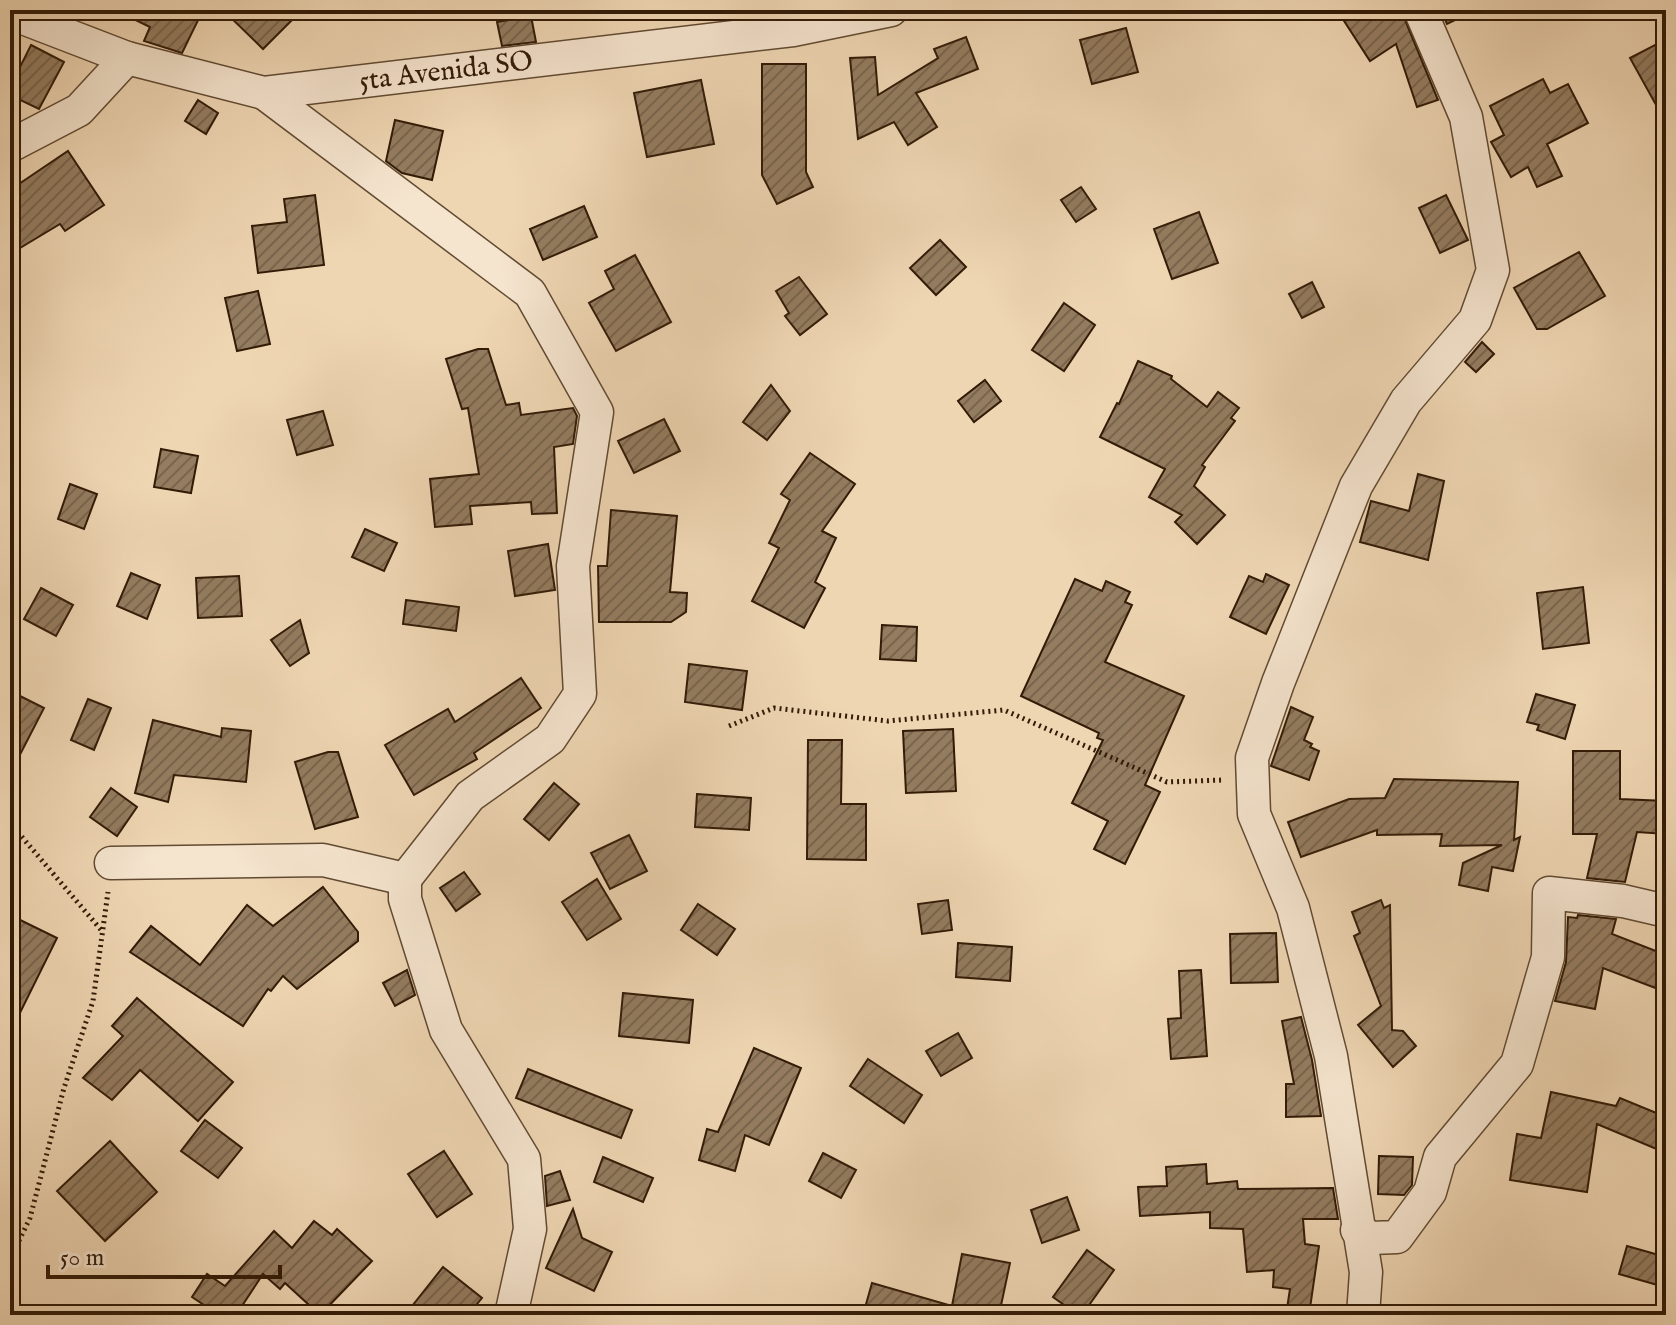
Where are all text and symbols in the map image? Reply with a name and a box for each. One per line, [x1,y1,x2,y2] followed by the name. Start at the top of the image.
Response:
[357,44,535,99] street label: 5ta Avenida SO
[48,1229,280,1279] scale bar
[60,1243,104,1274] text: 50 m

